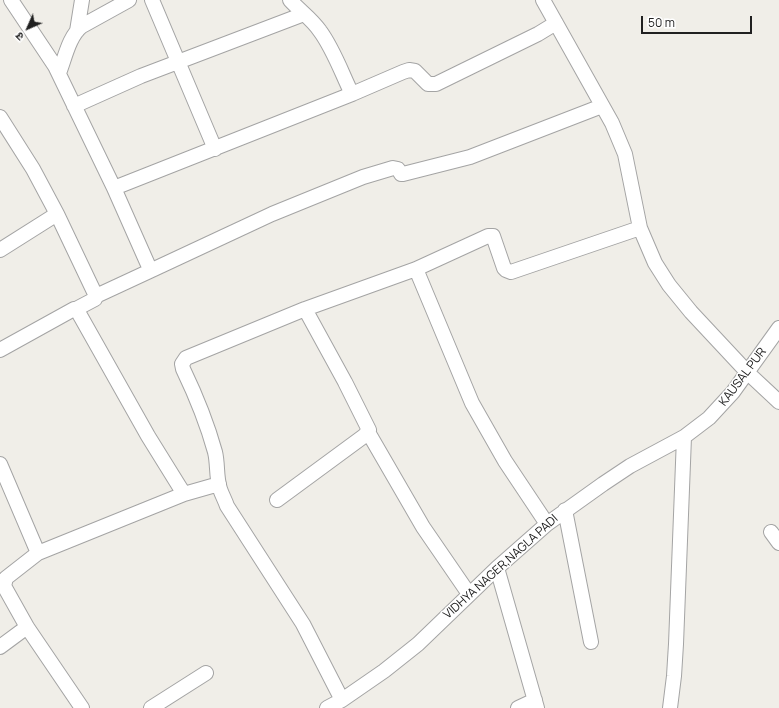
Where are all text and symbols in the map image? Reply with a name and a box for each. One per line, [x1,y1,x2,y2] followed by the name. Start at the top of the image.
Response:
[8,8,48,48] north arrow
[643,8,754,34] scale bar
[648,14,675,31] text: 50 m
[12,29,27,44] text: उ
[716,345,770,409] street label: KAUSAL PUR
[441,512,561,622] street label: VIDHYA NAGER,NAGLA PADI

